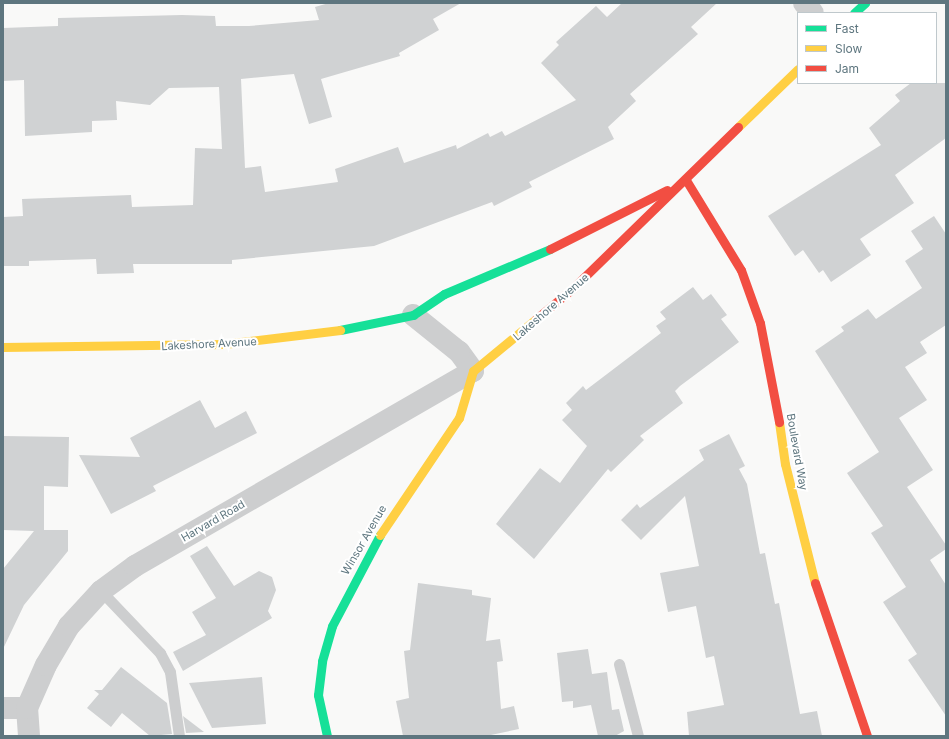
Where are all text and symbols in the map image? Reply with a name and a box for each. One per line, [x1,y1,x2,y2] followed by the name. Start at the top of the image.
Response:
[797,12,937,84] legend
[835,21,859,36] text: Fast
[835,41,862,56] text: Slow
[835,61,859,76] text: Jam
[511,271,591,343] street label: Lakeshore Avenue
[161,335,257,353] street label: Lakeshore Avenue
[784,413,810,491] street label: Boulevard Way
[179,497,247,545] street label: Harvard Road
[339,503,389,577] street label: Winsor Avenue

